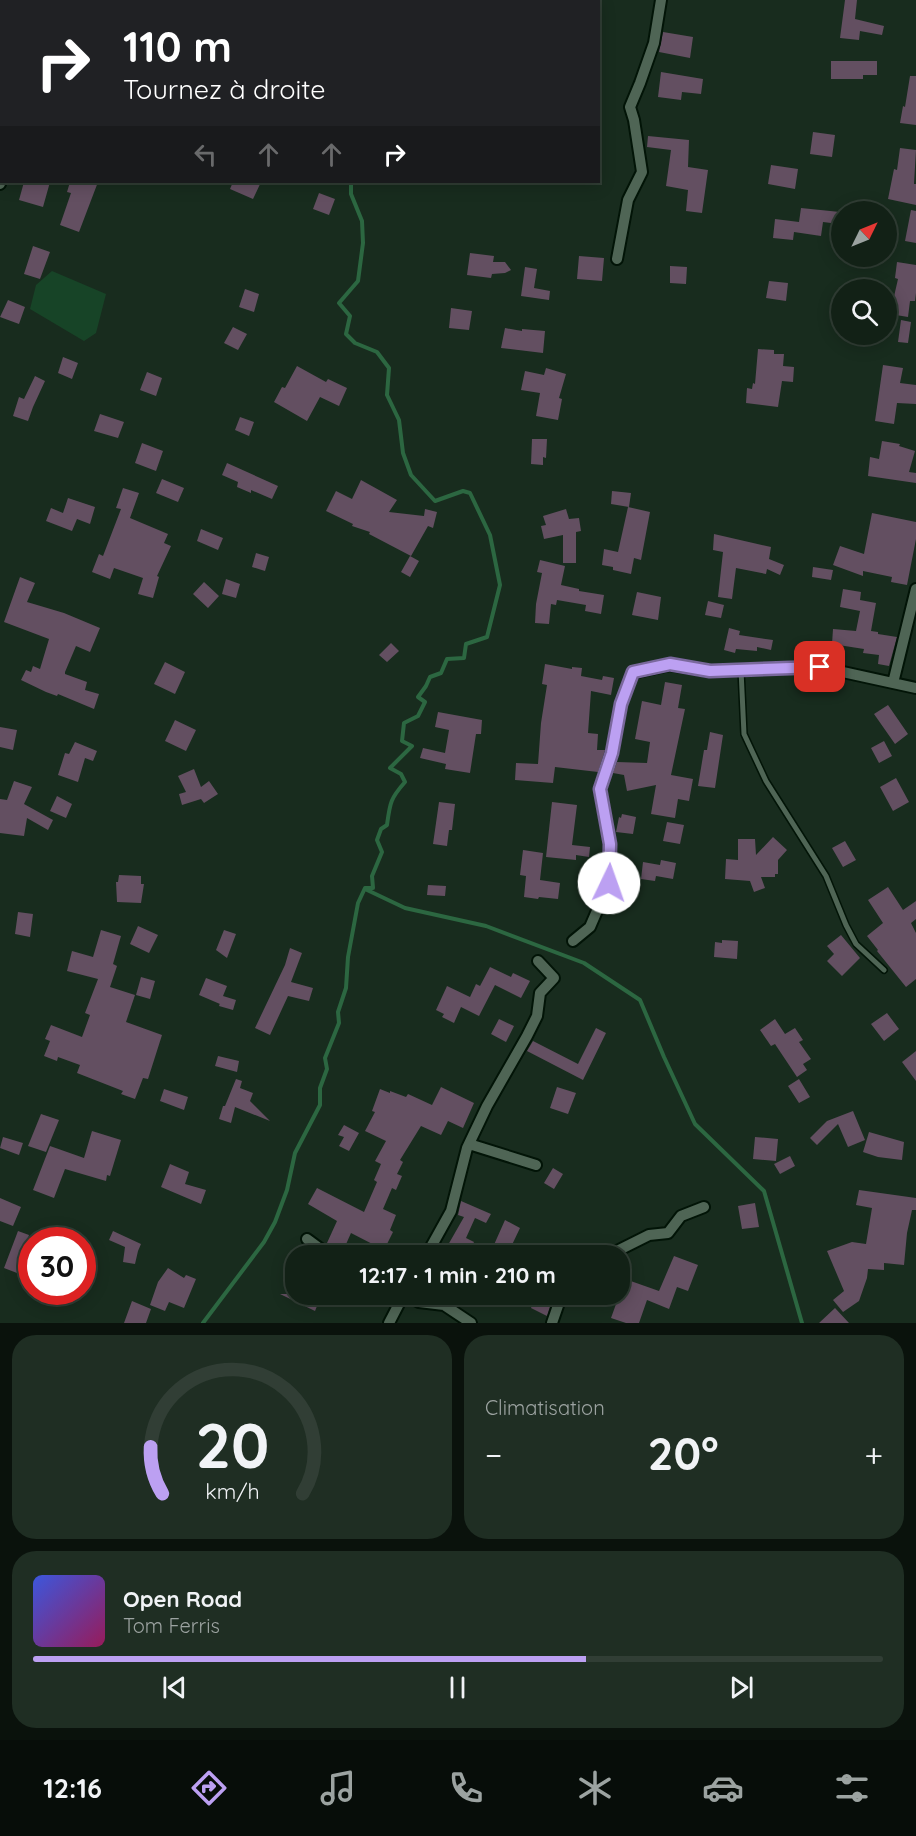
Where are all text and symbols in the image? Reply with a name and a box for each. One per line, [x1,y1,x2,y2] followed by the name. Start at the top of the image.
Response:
[123,20,232,73] text: 110 m
[24,24,102,102] icon: right
[123,72,326,106] text: Tournez à droite
[189,138,222,171] icon: left
[252,138,285,171] icon: ahead
[315,138,348,171] icon: ahead
[378,138,411,171] icon: right
[831,201,897,267] north arrow
[831,201,897,345] map controls
[831,279,897,345] button: search
[794,641,845,692] pin
[803,650,836,683] icon: arrive
[577,851,641,915] position arrow
[18,1227,96,1305] speed limit sign: 30
[359,1261,556,1289] text: 12:17 · 1 min · 210 m
[485,1395,605,1420] text: Climatisation
[195,1406,269,1484] text: 20
[648,1425,719,1481] text: 20°
[485,1434,502,1475] text: −
[864,1434,883,1475] text: +
[205,1478,259,1504] text: km/h
[123,1585,242,1613] text: Open Road
[123,1613,220,1638] text: Tom Ferris
[158,1671,191,1704] icon: previous
[441,1671,474,1704] icon: pause
[725,1671,758,1704] icon: next
[188,1767,230,1809] icon: directions
[317,1767,359,1809] icon: music
[445,1767,487,1809] icon: phone
[574,1767,616,1809] icon: climate
[702,1767,744,1809] icon: car
[831,1767,873,1809] icon: filters
[43,1771,102,1805] text: 12:16

